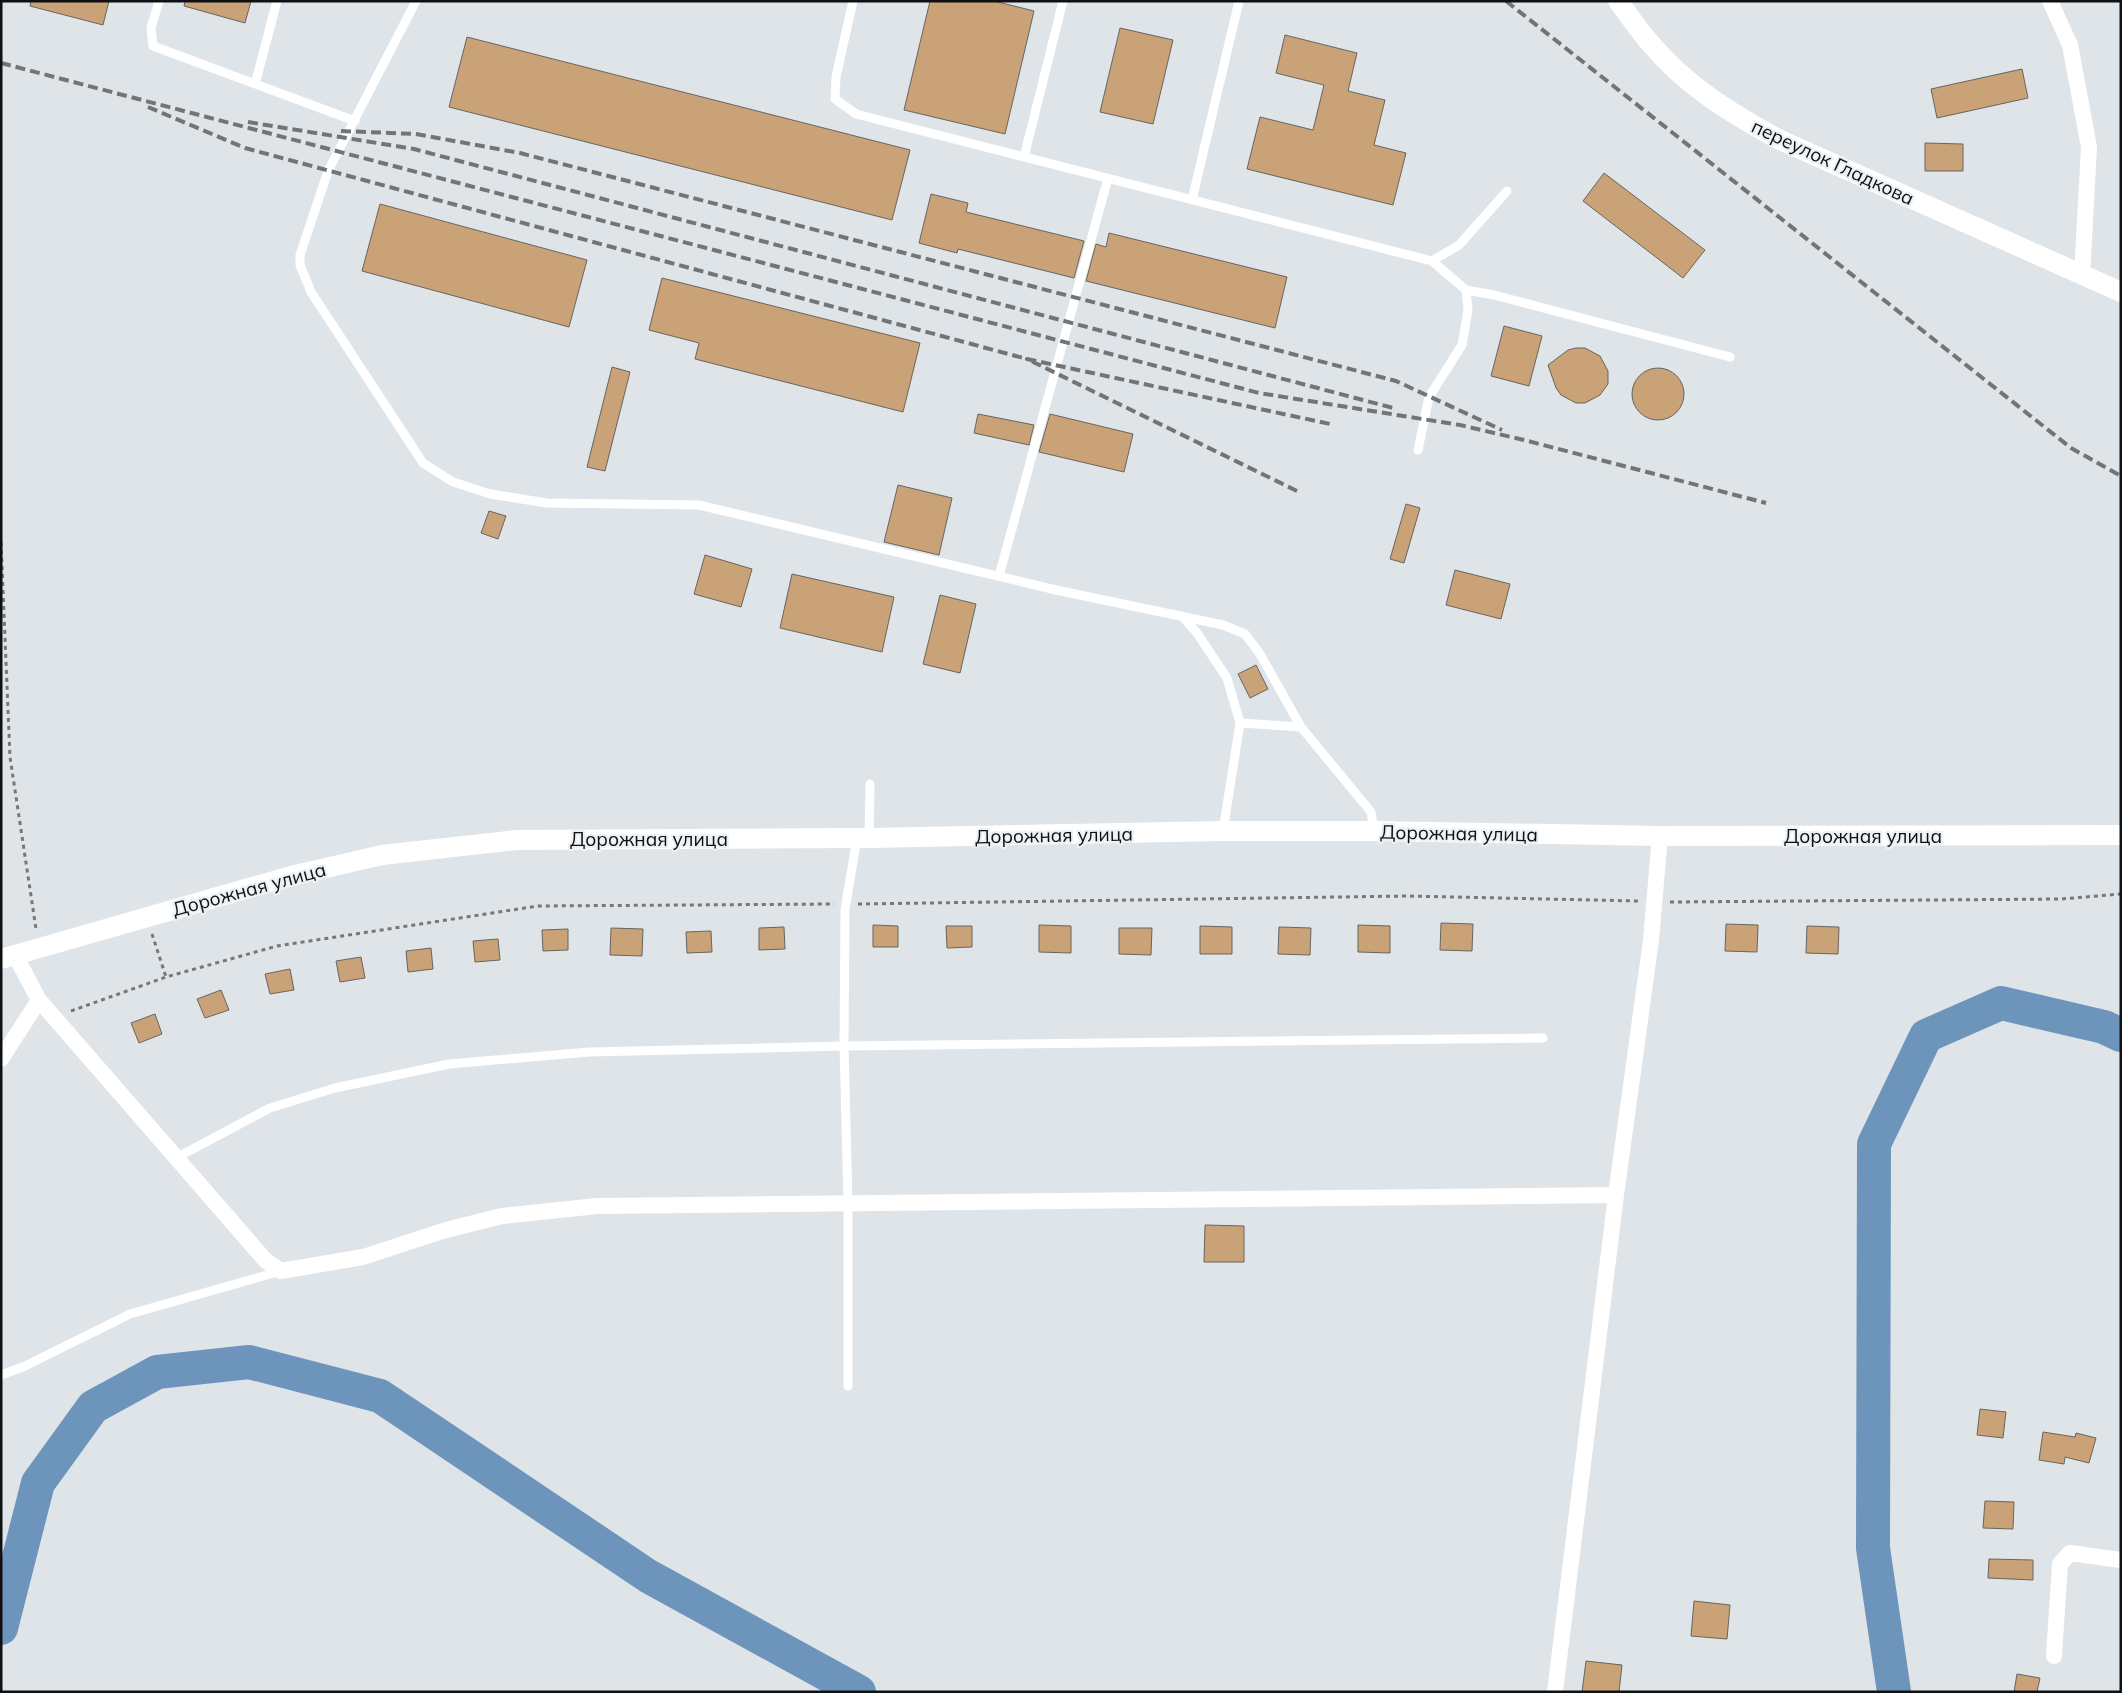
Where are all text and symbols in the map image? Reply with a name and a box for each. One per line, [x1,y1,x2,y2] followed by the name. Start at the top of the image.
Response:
[1748,114,1918,210] street label: переулок Гладкова
[1380,820,1538,846] street label: Дорожная улица
[975,822,1133,848] street label: Дорожная улица
[1784,824,1942,848] street label: Дорожная улица
[570,827,728,851] street label: Дорожная улица
[170,857,328,921] street label: Дорожная улица

